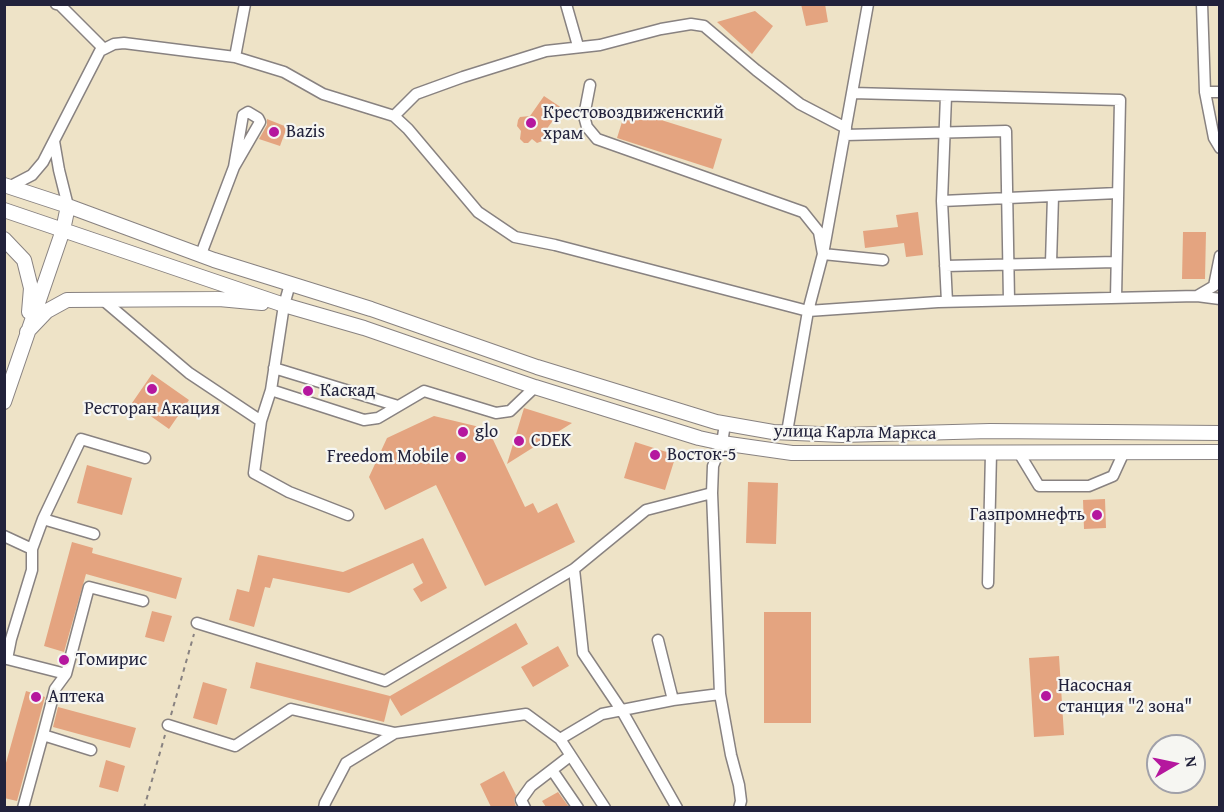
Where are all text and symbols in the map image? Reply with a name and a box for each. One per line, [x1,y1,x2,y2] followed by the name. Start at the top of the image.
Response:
[543,102,724,144] place label: Крестовоздвиженский храм
[524,116,538,130] marker: Крестовоздвиженский храм
[286,121,325,143] place label: Bazis
[267,125,281,139] marker: Bazis
[320,380,375,402] place label: Каскад
[145,382,159,396] marker: Ресторан Акация
[301,384,315,398] marker: Каскад
[84,398,220,420] place label: Ресторан Акация
[475,421,498,443] place label: glo
[773,421,937,445] street label: улица Карла Маркса
[456,425,470,439] marker: glo
[531,430,571,452] place label: CDEK
[512,434,526,448] marker: CDEK
[667,444,737,466] place label: Восток-5
[327,446,449,468] place label: Freedom Mobile
[648,448,662,462] marker: Восток-5
[454,450,468,464] marker: Freedom Mobile
[970,504,1085,526] place label: Газпромнефть
[1090,508,1104,522] marker: Газпромнефть
[76,649,147,671] place label: Томирис
[57,653,71,667] marker: Томирис
[1058,675,1192,718] place label: Насосная станция "2 зона"
[48,686,104,708] place label: Аптека
[1039,689,1053,703] marker: Насосная станция "2 зона"
[29,690,43,704] marker: Аптека
[1146,734,1206,794] north arrow
[1179,754,1204,769] text: N

